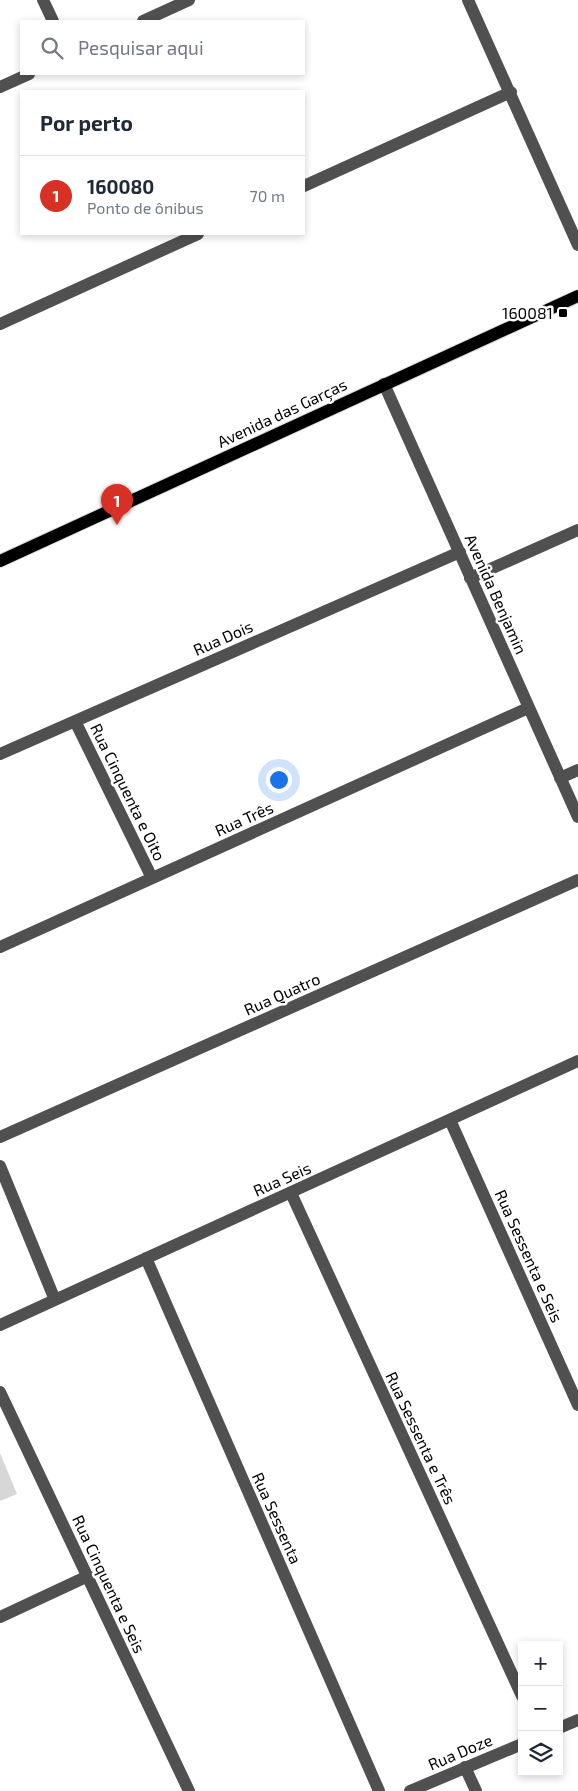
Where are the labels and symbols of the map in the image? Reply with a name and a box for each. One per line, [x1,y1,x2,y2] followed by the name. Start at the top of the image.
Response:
[502,303,553,322] place label: 160081
[557,307,569,319] marker: 160081
[214,374,350,452] street label: Avenida das Garças
[101,484,133,525] pin: 1
[461,531,531,657] street label: Avenida Benjamin
[190,616,256,659] street label: Rua Dois
[87,720,170,864] street label: Rua Cinquenta e Oito
[266,767,292,793] your location
[212,797,276,840] street label: Rua Três
[241,968,323,1020] street label: Rua Quatro
[250,1157,314,1200] street label: Rua Seis
[492,1186,567,1325] street label: Rua Sessenta e Seis
[382,1368,461,1507] street label: Rua Sessenta e Três
[249,1469,306,1566] street label: Rua Sessenta
[69,1512,150,1656] street label: Rua Cinquenta e Seis
[425,1730,495,1774] street label: Rua Doze

